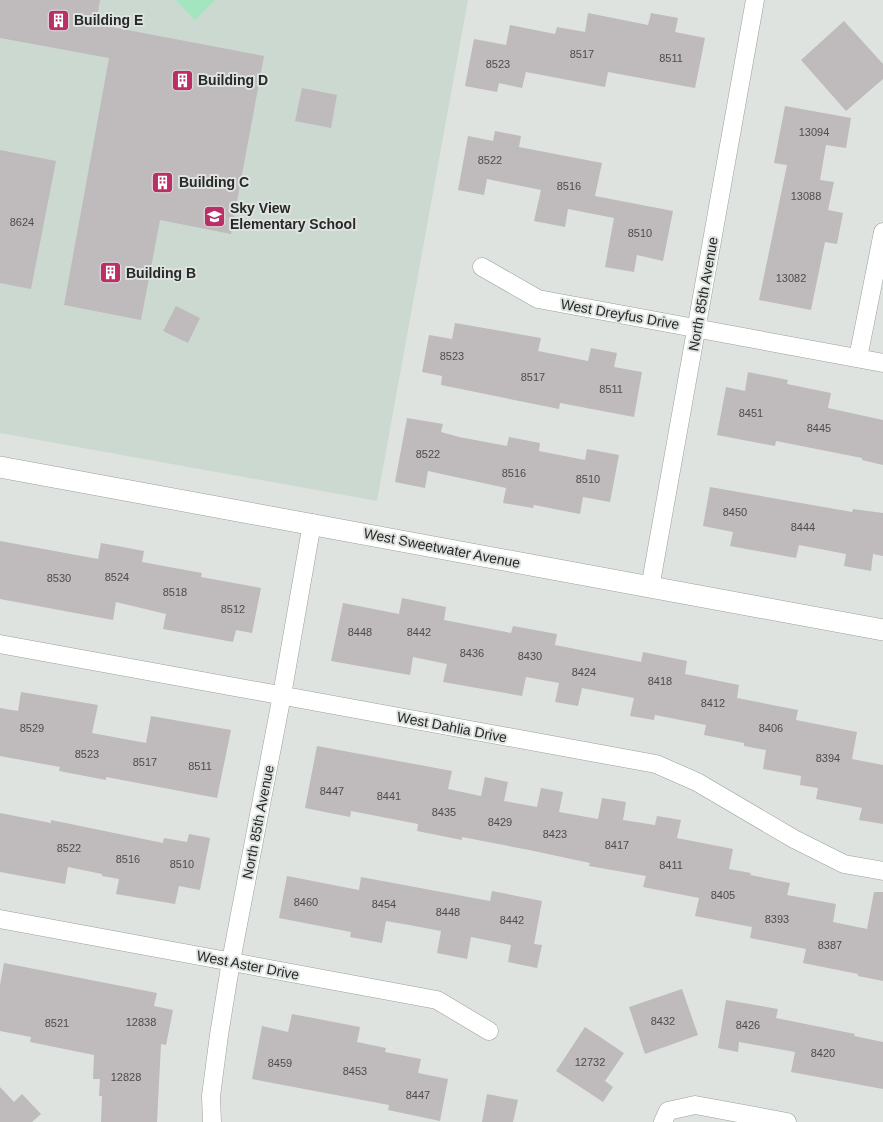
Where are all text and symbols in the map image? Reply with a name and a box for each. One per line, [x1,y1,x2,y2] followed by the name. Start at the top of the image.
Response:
[46,8,70,32] building icon: Building E
[74,12,143,28] place label: Building E
[570,48,594,60] house number: 8517
[659,52,683,64] house number: 8511
[486,58,510,70] house number: 8523
[170,68,194,92] building icon: Building D
[198,72,268,88] place label: Building D
[799,126,829,138] house number: 13094
[478,154,502,166] house number: 8522
[151,170,175,194] building icon: Building C
[179,174,249,190] place label: Building C
[557,180,581,192] house number: 8516
[791,190,821,202] house number: 13088
[230,200,356,232] place label: Sky View Elementary School
[202,204,226,228] school or university icon: Sky View Elementary School
[10,216,34,228] house number: 8624
[628,227,652,239] house number: 8510
[685,235,721,352] street label: North 85th Avenue
[98,261,122,285] building icon: Building B
[126,265,196,281] place label: Building B
[776,272,806,284] house number: 13082
[559,296,681,332] street label: West Dreyfus Drive
[440,350,464,362] house number: 8523
[521,371,545,383] house number: 8517
[599,383,623,395] house number: 8511
[739,407,763,419] house number: 8451
[807,422,831,434] house number: 8445
[416,448,440,460] house number: 8522
[502,467,526,479] house number: 8516
[576,473,600,485] house number: 8510
[723,506,747,518] house number: 8450
[791,521,815,533] house number: 8444
[362,525,522,571] street label: West Sweetwater Avenue
[105,571,129,583] house number: 8524
[47,572,71,584] house number: 8530
[163,586,187,598] house number: 8518
[221,603,245,615] house number: 8512
[348,626,372,638] house number: 8448
[407,626,431,638] house number: 8442
[460,647,484,659] house number: 8436
[518,650,542,662] house number: 8430
[572,666,596,678] house number: 8424
[648,675,672,687] house number: 8418
[701,697,725,709] house number: 8412
[396,708,509,746] street label: West Dahlia Drive
[20,722,44,734] house number: 8529
[759,722,783,734] house number: 8406
[75,748,99,760] house number: 8523
[816,752,840,764] house number: 8394
[133,756,157,768] house number: 8517
[188,760,212,772] house number: 8511
[239,763,277,880] street label: North 85th Avenue
[320,785,344,797] house number: 8447
[377,790,401,802] house number: 8441
[432,806,456,818] house number: 8435
[488,816,512,828] house number: 8429
[543,828,567,840] house number: 8423
[605,839,629,851] house number: 8417
[57,842,81,854] house number: 8522
[116,853,140,865] house number: 8516
[170,858,194,870] house number: 8510
[659,859,683,871] house number: 8411
[711,889,735,901] house number: 8405
[294,896,318,908] house number: 8460
[372,898,396,910] house number: 8454
[436,906,460,918] house number: 8448
[765,913,789,925] house number: 8393
[500,914,524,926] house number: 8442
[818,939,842,951] house number: 8387
[195,947,301,983] street label: West Aster Drive
[651,1015,675,1027] house number: 8432
[126,1016,156,1028] house number: 12838
[45,1017,69,1029] house number: 8521
[736,1019,760,1031] house number: 8426
[811,1047,835,1059] house number: 8420
[575,1056,605,1068] house number: 12732
[268,1057,292,1069] house number: 8459
[343,1065,367,1077] house number: 8453
[111,1071,141,1083] house number: 12828
[406,1089,430,1101] house number: 8447

